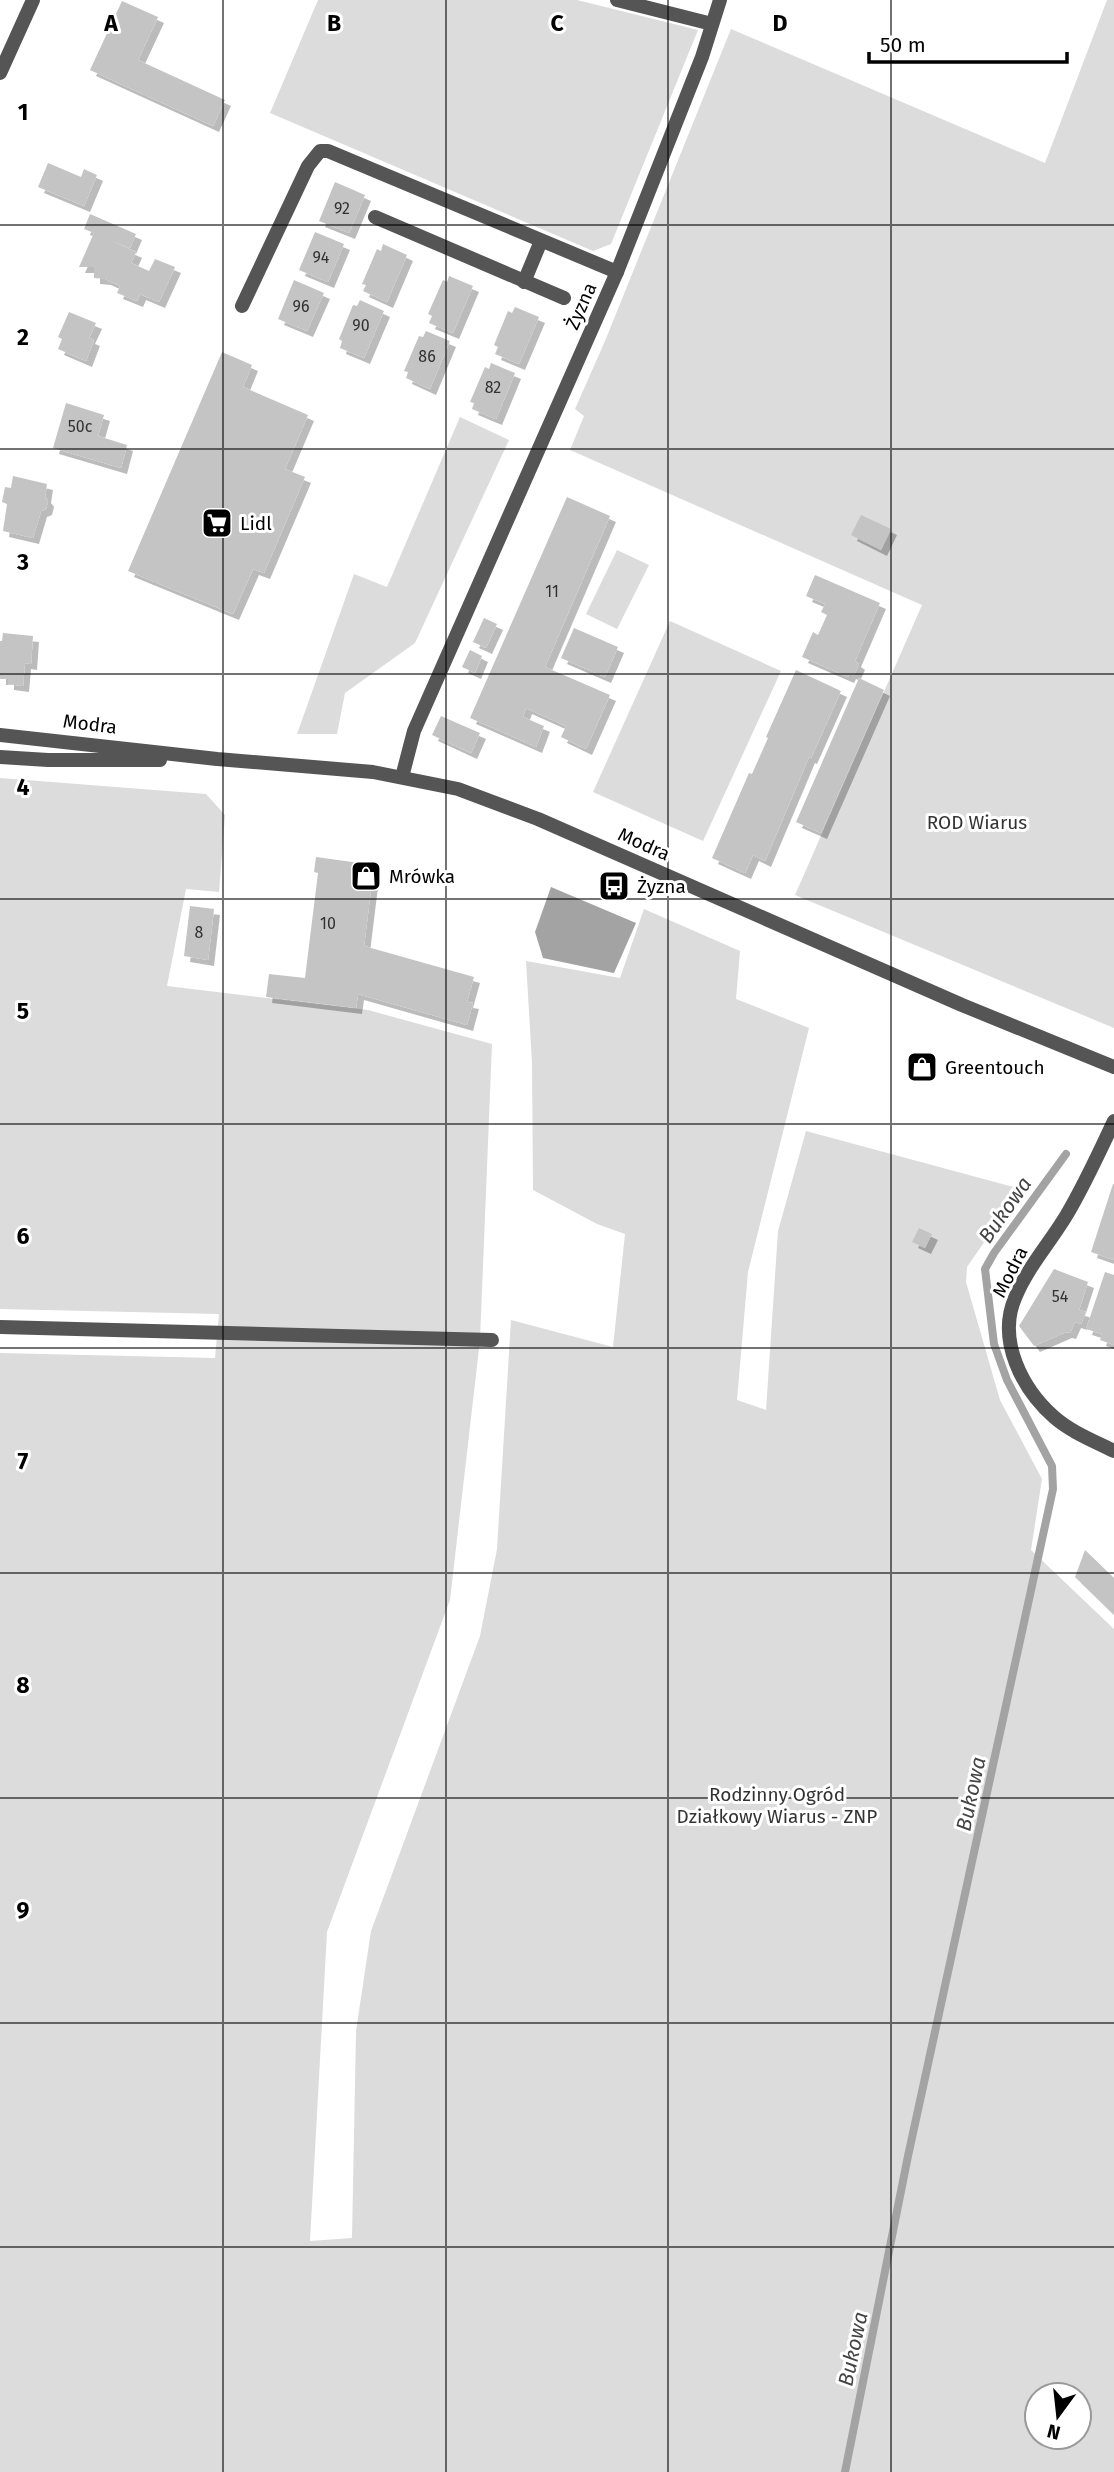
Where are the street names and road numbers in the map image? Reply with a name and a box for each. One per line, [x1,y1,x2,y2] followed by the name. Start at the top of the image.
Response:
[561,279,601,333] street label: Żyzna
[62,709,118,739] street label: Modra
[615,822,673,866] street label: Modra
[987,1243,1033,1301] street label: Modra

